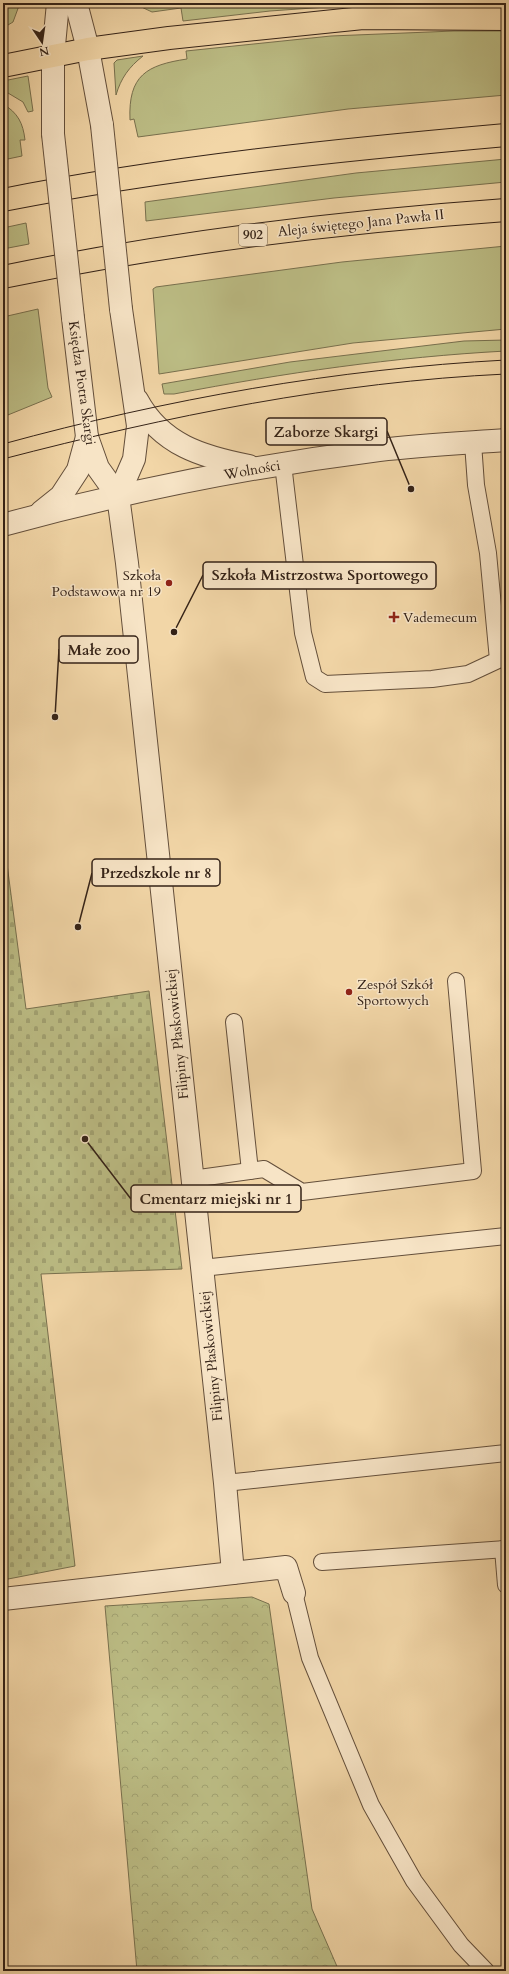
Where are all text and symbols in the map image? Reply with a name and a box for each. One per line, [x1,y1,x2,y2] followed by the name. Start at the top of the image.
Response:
[22,22,62,62] north arrow
[37,43,50,60] text: N
[277,205,445,241] street label: Aleja świętego Jana Pawła II
[239,224,267,246] road number: 902
[64,320,100,447] street label: Księdza Piotra Skargi
[266,418,387,445] callout: Zaborze Skargi
[273,422,379,442] text: Zaborze Skargi
[221,456,282,484] street label: Wolności
[203,562,436,589] callout: Szkoła Mistrzostwa Sportowego
[212,565,429,585] text: Szkoła Mistrzostwa Sportowego
[52,566,161,601] place label: Szkoła Podstawowa nr 19
[164,578,174,588] marker: Szkoła Podstawowa nr 19
[403,608,477,627] place label: Vademecum
[388,611,400,623] marker: Vademecum
[59,636,138,663] callout: Małe zoo
[67,640,131,660] text: Małe zoo
[92,859,220,886] callout: Przedszkole nr 8
[100,863,212,883] text: Przedszkole nr 8
[161,968,193,1100] street label: Filipiny Płaskowickiej
[357,975,434,1010] place label: Zespół Szkół Sportowych
[344,987,354,997] marker: Zespół Szkół Sportowych
[131,1185,301,1212] callout: Cmentarz miejski nr 1
[139,1189,293,1209] text: Cmentarz miejski nr 1
[195,1290,227,1422] street label: Filipiny Płaskowickiej

